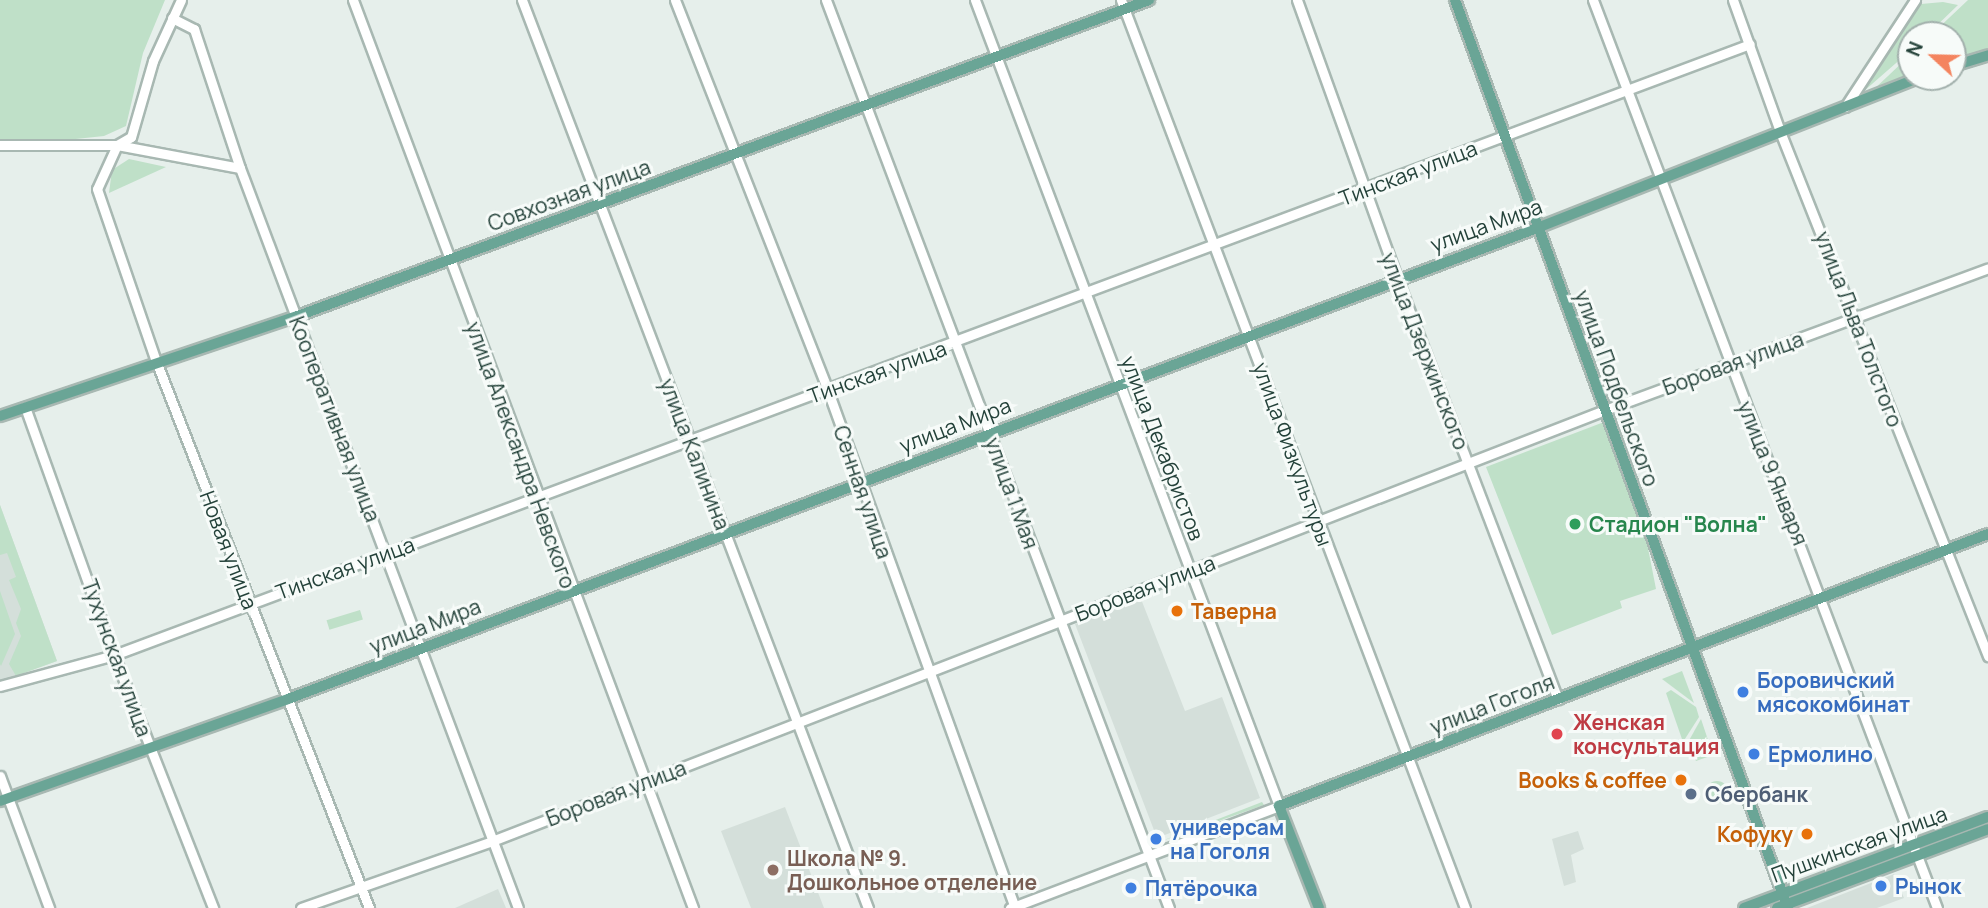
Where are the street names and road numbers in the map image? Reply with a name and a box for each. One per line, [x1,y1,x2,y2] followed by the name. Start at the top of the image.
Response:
[1335,135,1481,211] street label: Тинская улица
[484,154,654,236] street label: Совхозная улица
[1427,193,1545,257] street label: улица Мира
[1810,228,1908,430] street label: улица Льва Толстого
[1376,249,1474,453] street label: улица Дзержинского
[1570,286,1664,490] street label: улица Подбельского
[284,313,386,525] street label: Кооперативная улица
[461,318,581,592] street label: улица Александра Невского
[1659,326,1807,400] street label: Боровая улица
[804,335,950,409] street label: Тинская улица
[1116,352,1210,544] street label: улица Декабристов
[1248,359,1338,549] street label: улица Физкультуры
[655,375,735,533] street label: улица Калинина
[896,392,1014,458] street label: улица Мира
[1733,397,1813,549] street label: улица 9 Января
[828,422,898,562] street label: Сенная улица
[980,434,1044,552] street label: улица 1 Мая
[195,487,263,613] street label: Новая улица
[272,531,418,605] street label: Тинская улица
[1071,550,1219,626] street label: Боровая улица
[77,576,157,740] street label: Тухунская улица
[366,593,484,659] street label: улица Мира
[1426,669,1558,739] street label: улица Гоголя
[542,755,690,831] street label: Боровая улица
[1768,800,1950,888] street label: Пушкинская улица

